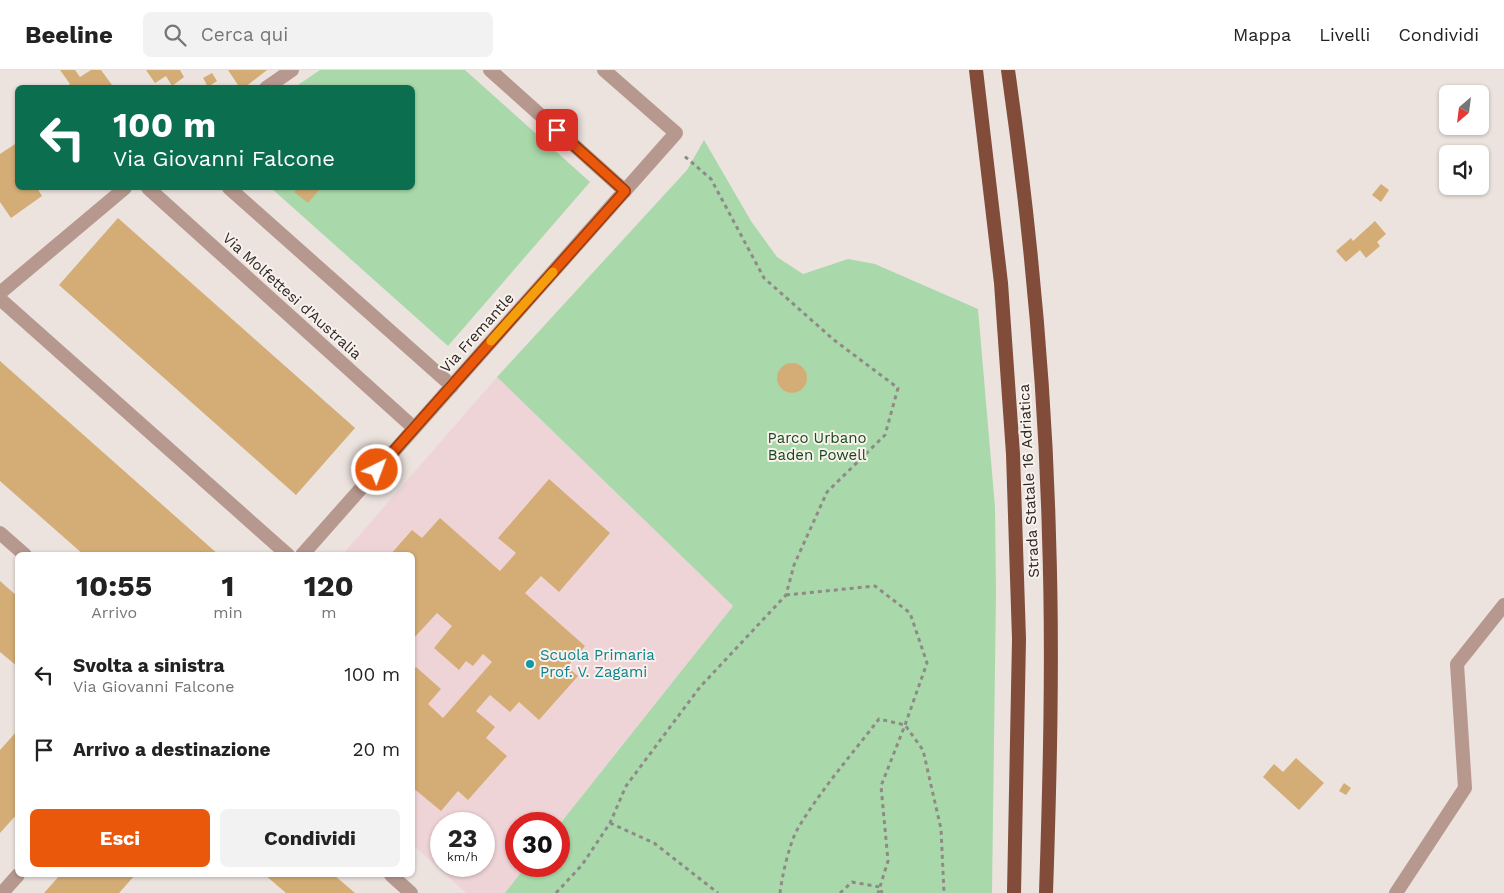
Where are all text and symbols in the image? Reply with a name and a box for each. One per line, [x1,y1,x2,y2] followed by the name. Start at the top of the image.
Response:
[143,12,493,57] search box
[25,21,113,49] text: Beeline
[161,21,189,49] icon: search
[201,23,288,46] text: Cerca qui
[1233,24,1291,45] text: Mappa
[1319,24,1370,45] text: Livelli
[1398,24,1479,45] text: Condividi
[1439,85,1489,135] north arrow
[1439,85,1489,195] map controls
[113,104,216,146] text: 100 m
[30,105,95,170] icon: left
[536,109,578,151] pin
[543,116,571,144] icon: arrive
[1439,145,1489,195] button: sound
[113,146,335,171] text: Via Giovanni Falcone
[219,229,366,363] street label: Via Molfettesi d'Australia
[436,289,518,377] street label: Via Fremantle
[1015,383,1043,578] street label: Strada Statale 16 Adriatica
[768,429,867,464] park label: Parco Urbano Baden Powell
[350,443,402,495] position arrow
[76,568,152,603] text: 10:55
[222,568,235,603] text: 1
[304,568,354,603] text: 120
[91,603,137,622] text: Arrivo
[213,603,243,622] text: min
[321,603,337,622] text: m
[540,646,655,681] place label: Scuola Primaria Prof. V. Zagami
[73,654,224,677] text: Svolta a sinistra
[524,658,536,670] marker: Scuola Primaria Prof. V. Zagami
[30,661,58,689] icon: left
[344,663,400,686] text: 100 m
[73,677,235,696] text: Via Giovanni Falcone
[30,736,58,764] icon: arrive
[73,738,270,761] text: Arrivo a destinazione
[353,738,400,761] text: 20 m
[30,809,210,867] button: Esci
[220,809,400,867] button: Condividi
[505,812,570,877] speed limit sign: 30
[448,824,477,853] text: 23
[447,850,478,864] text: km/h

